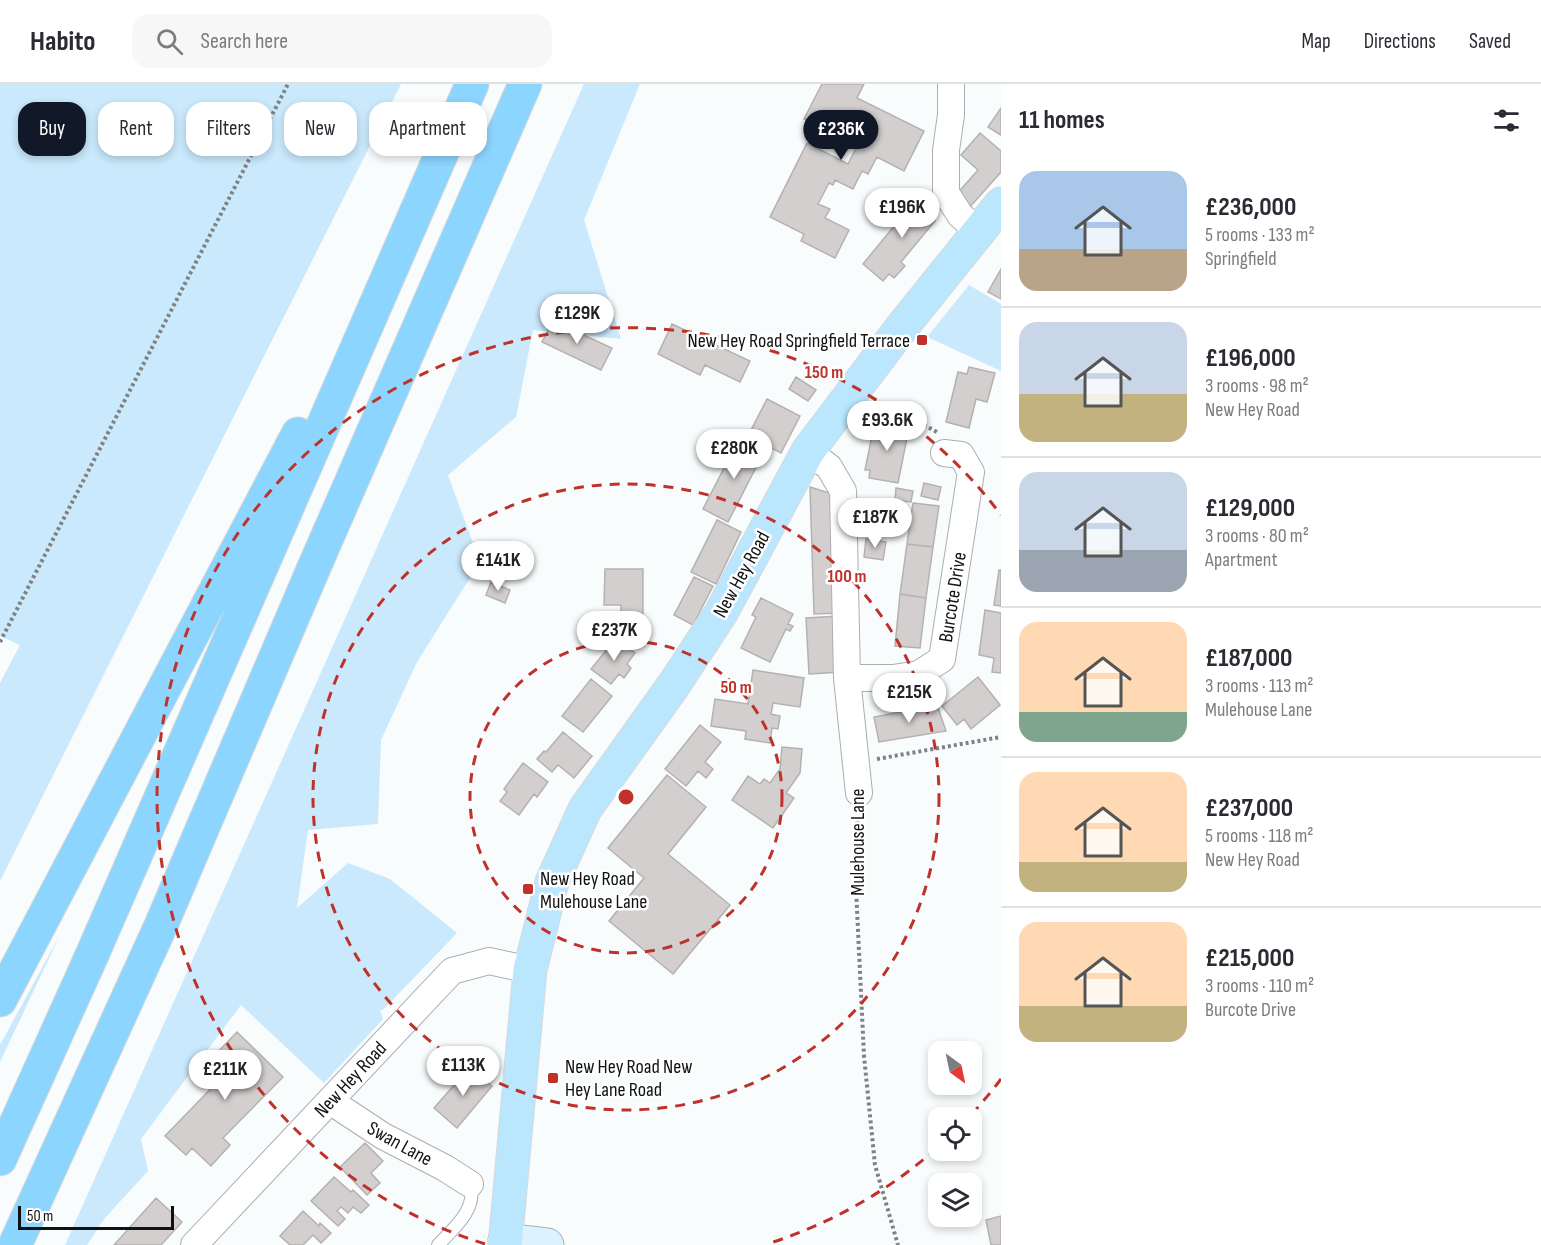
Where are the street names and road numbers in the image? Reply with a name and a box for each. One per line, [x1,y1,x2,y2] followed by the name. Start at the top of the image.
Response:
[708,527,775,622] street label: New Hey Road
[934,550,972,644] street label: Burcote Drive
[846,788,870,896] street label: Mulehouse Lane
[310,1037,392,1123] street label: New Hey Road
[363,1116,436,1172] street label: Swan Lane

